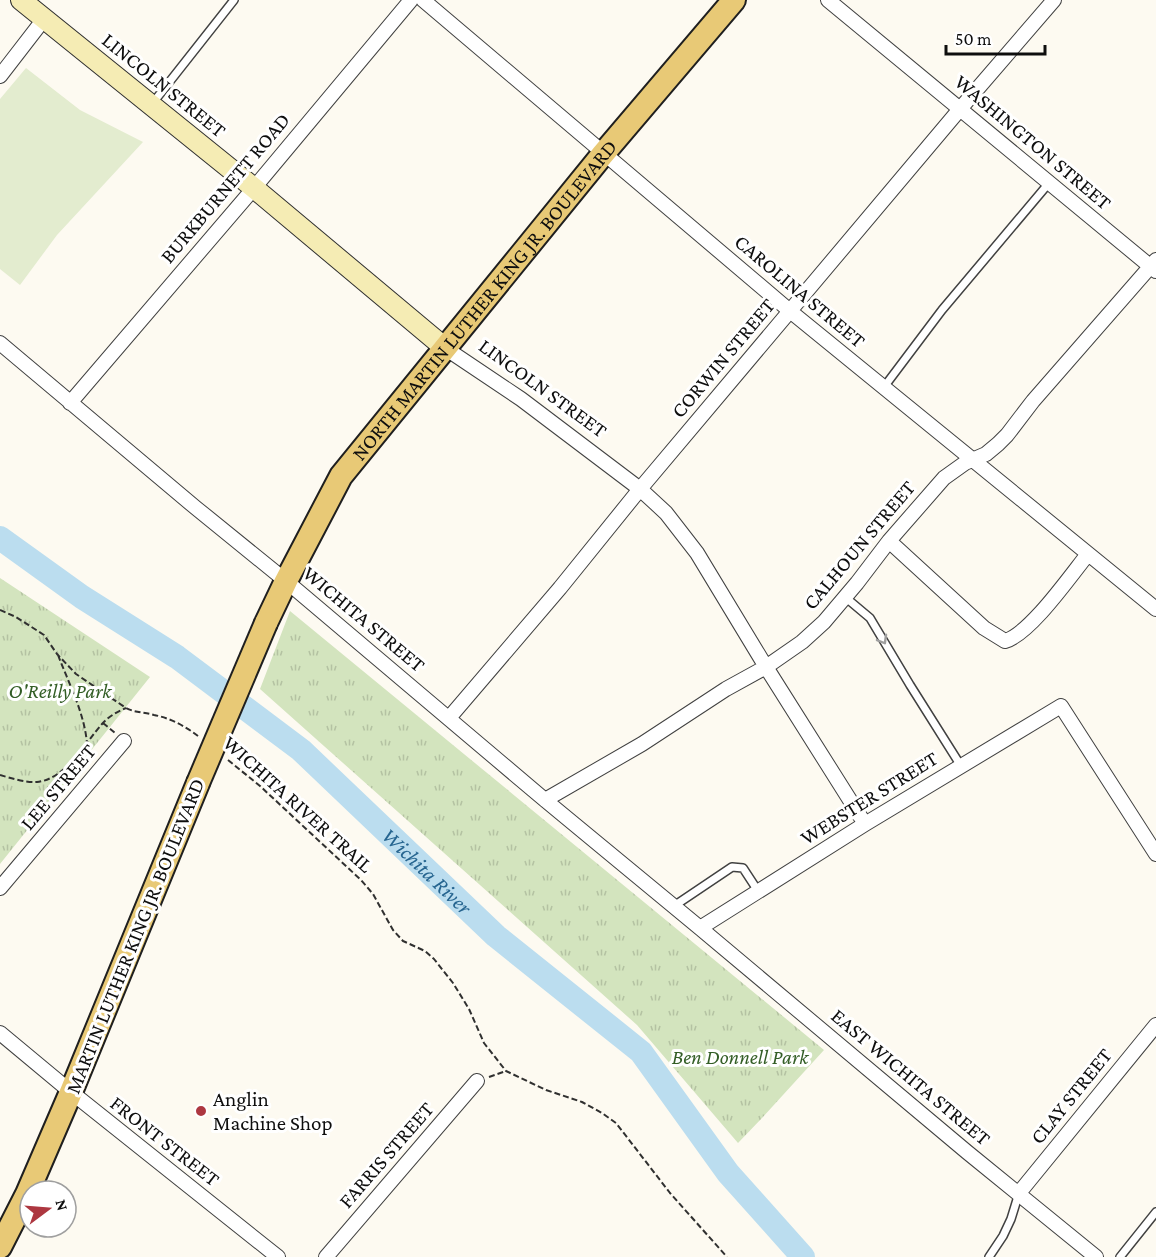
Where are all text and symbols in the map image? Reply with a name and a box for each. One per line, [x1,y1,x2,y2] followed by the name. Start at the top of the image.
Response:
[946,18,1045,56] scale bar
[97,28,231,143] street label: LINCOLN STREET
[955,29,992,49] text: 50 m
[950,69,1117,215] street label: WASHINGTON STREET
[155,108,295,268] street label: BURKBURNETT ROAD
[347,135,622,465] street label: NORTH MARTIN LUTHER KING JR. BOULEVARD
[730,229,871,353] street label: CAROLINA STREET
[666,293,780,422] street label: CORWIN STREET
[474,334,612,443] street label: LINCOLN STREET
[798,475,920,614] street label: CALHOUN STREET
[298,561,430,677] street label: WICHITA STREET
[876,634,888,644] one-way arrow
[8,679,112,703] park label: O'Reilly Park
[218,731,378,878] street label: WICHITA RIVER TRAIL
[15,739,101,835] street label: LEE STREET
[796,746,943,850] street label: WEBSTER STREET
[61,775,209,1097] street label: MARTIN LUTHER KING JR. BOULEVARD
[377,822,478,920] water label: Wichita River
[827,1003,996,1151] street label: EAST WICHITA STREET
[1025,1043,1117,1149] street label: CLAY STREET
[672,1045,809,1069] park label: Ben Donnell Park
[213,1087,333,1135] place label: Anglin Machine Shop
[106,1091,225,1191] street label: FRONT STREET
[334,1097,439,1213] street label: FARRIS STREET
[194,1104,208,1118] marker: Anglin Machine Shop
[18,1179,78,1239] north arrow
[52,1197,72,1213] text: N

